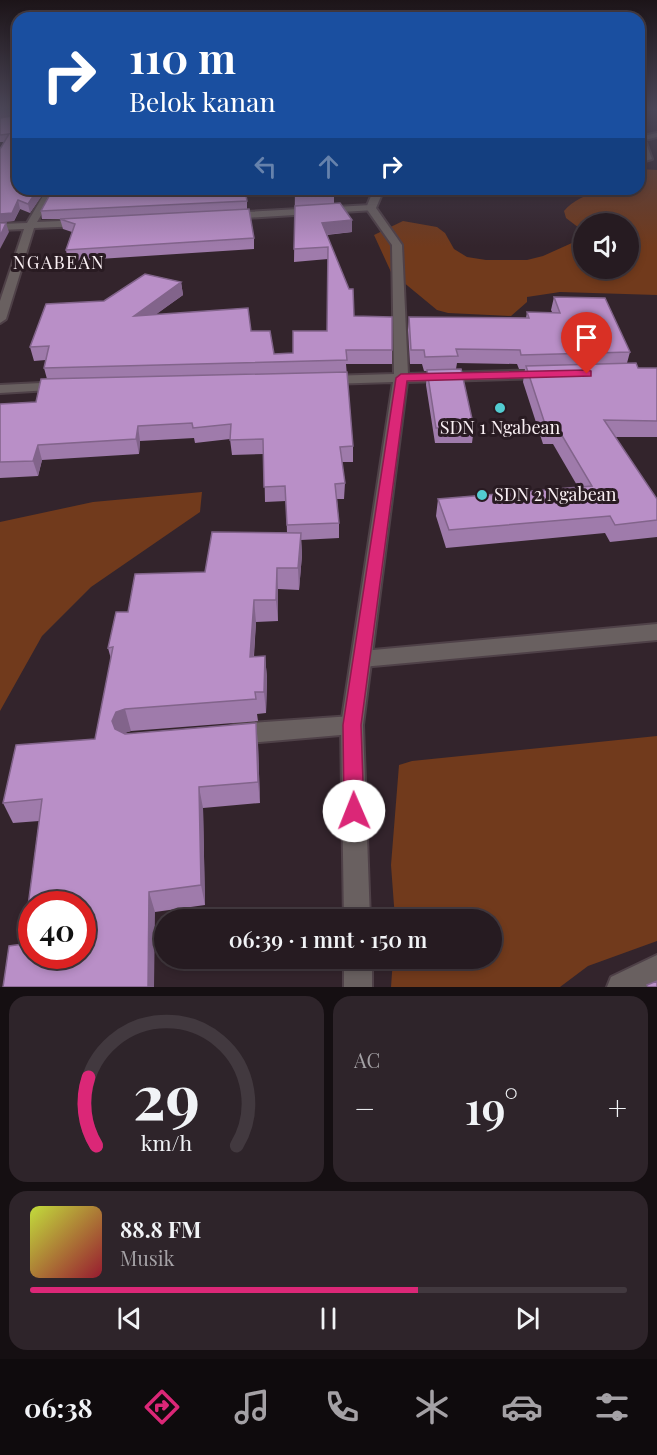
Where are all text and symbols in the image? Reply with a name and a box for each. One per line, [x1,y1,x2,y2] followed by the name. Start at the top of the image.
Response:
[129,29,236,85] text: 110 m
[30,36,108,114] icon: right
[129,83,276,119] text: Belok kanan
[249,150,282,183] icon: left
[312,150,345,183] icon: ahead
[375,150,408,183] icon: right
[573,213,639,279] map controls
[573,213,639,279] button: sound
[13,250,105,274] district label: NGABEAN
[561,312,612,374] pin
[570,321,603,354] icon: arrive
[493,401,507,415] marker: SDN 1 Ngabean
[440,415,560,439] place label: SDN 1 Ngabean
[494,482,617,506] place label: SDN 2 Ngabean
[475,488,489,502] marker: SDN 2 Ngabean
[322,779,386,843] position arrow
[18,891,96,969] speed limit sign: 40
[229,924,427,954] text: 06:39 · 1 mnt · 150 m
[354,1046,380,1073] text: AC
[133,1052,200,1136] text: 29
[465,1076,518,1136] text: 19°
[354,1085,375,1129] text: −
[608,1085,627,1129] text: +
[141,1128,193,1156] text: km/h
[120,1214,202,1244] text: 88.8 FM
[120,1244,175,1271] text: Musik
[113,1302,146,1335] icon: previous
[312,1302,345,1335] icon: pause
[511,1302,544,1335] icon: next
[141,1386,183,1428] icon: directions
[231,1386,273,1428] icon: music
[321,1386,363,1428] icon: phone
[411,1386,453,1428] icon: climate
[501,1386,543,1428] icon: car
[591,1386,633,1428] icon: filters
[24,1389,93,1425] text: 06:38

